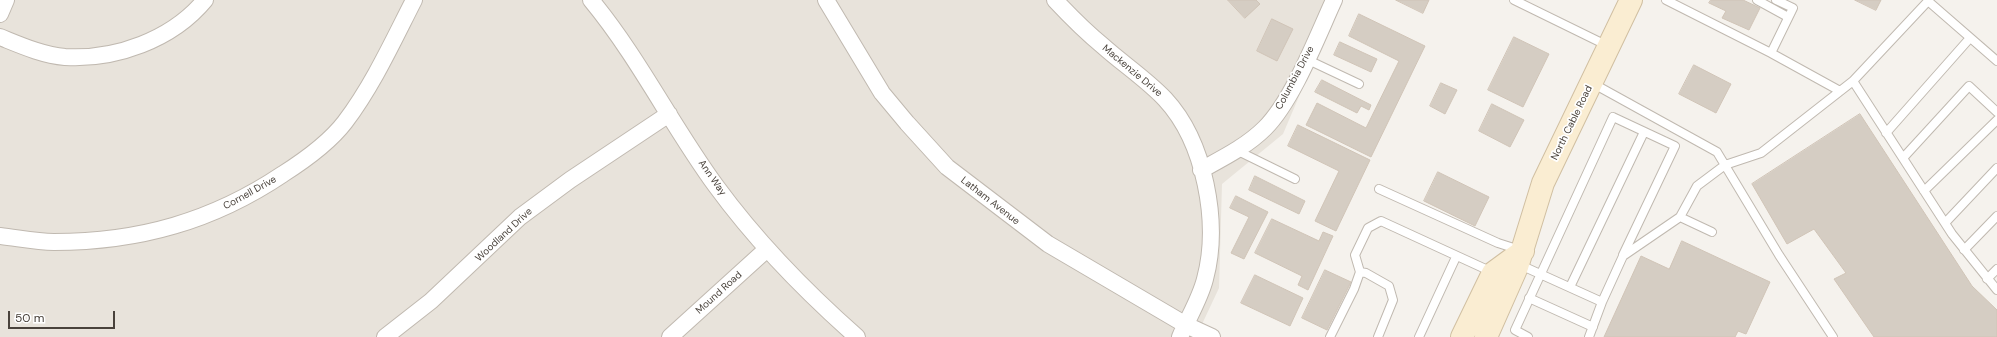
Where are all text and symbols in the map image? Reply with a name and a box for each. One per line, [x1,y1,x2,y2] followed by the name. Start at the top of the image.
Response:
[1100,42,1164,100] street label: Mackenzie Drive
[1273,44,1317,112] street label: Columbia Drive
[1549,84,1595,162] street label: North Cable Road
[695,158,729,198] street label: Ann Way
[221,173,279,213] street label: Cornell Drive
[958,174,1022,228] street label: Latham Avenue
[473,206,535,264] street label: Woodland Drive
[693,269,745,317] street label: Mound Road
[10,303,117,329] scale bar
[15,310,44,326] text: 50 m

